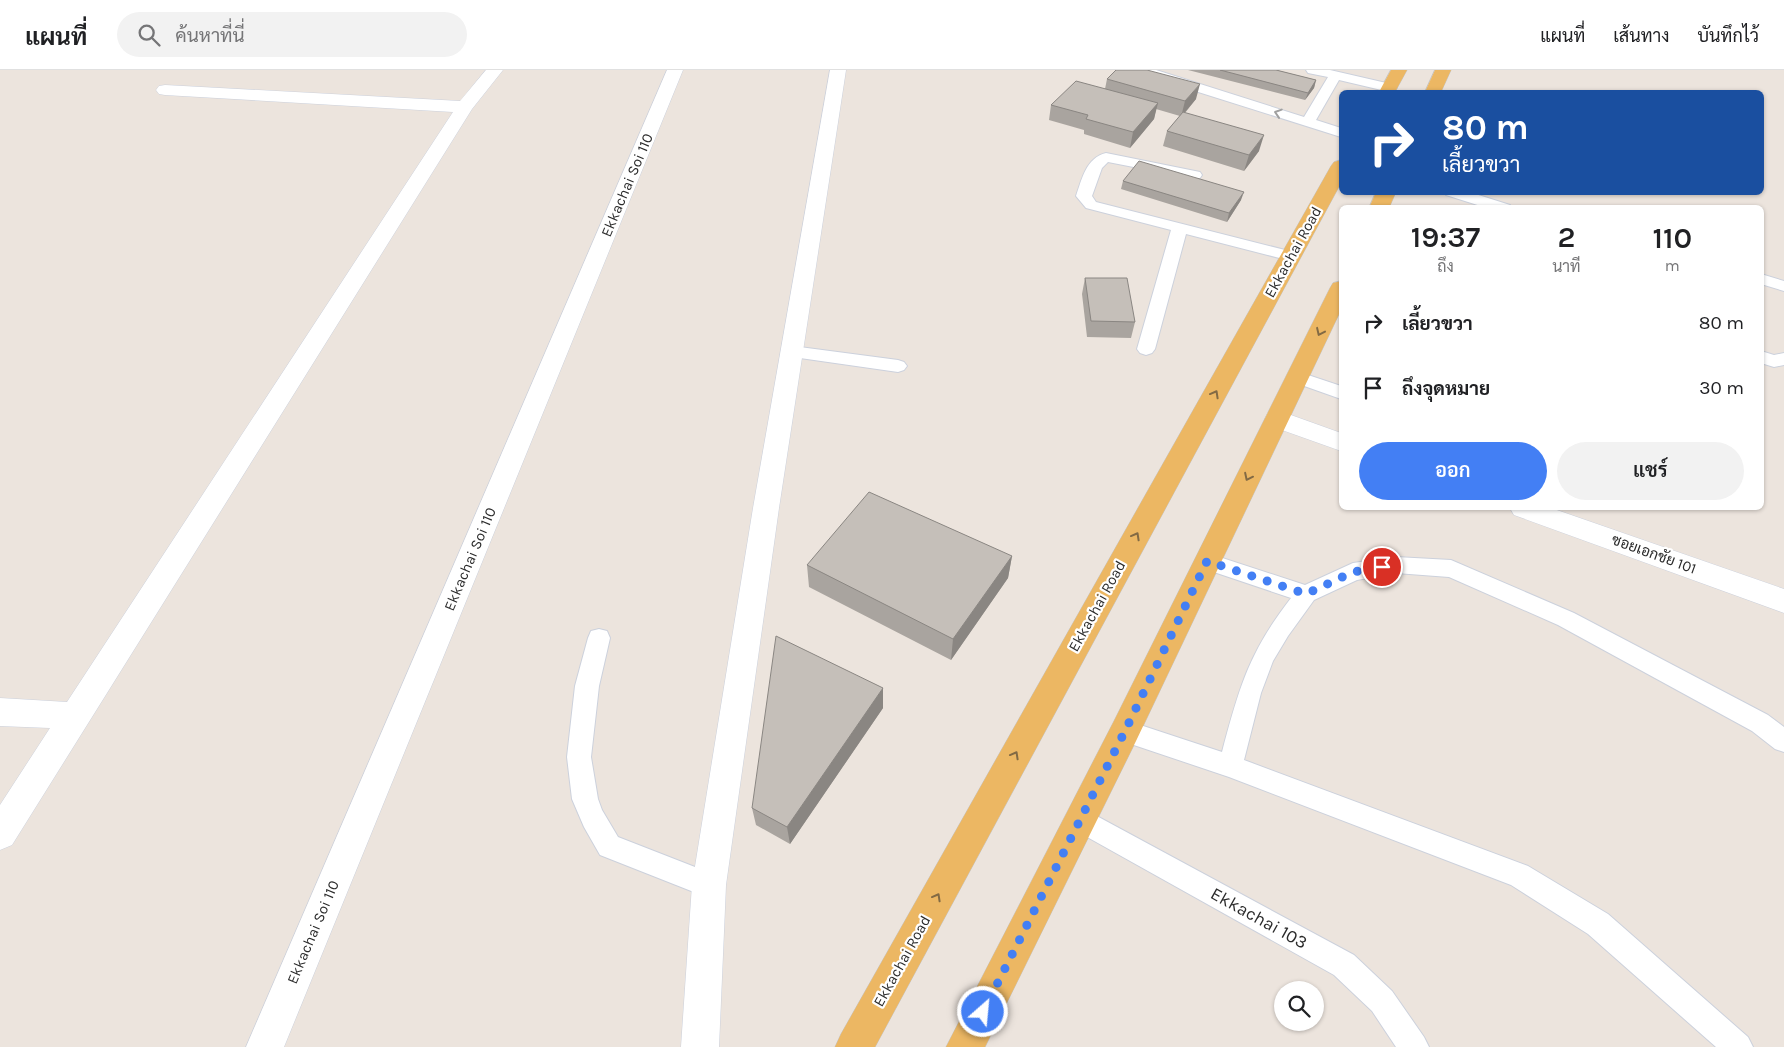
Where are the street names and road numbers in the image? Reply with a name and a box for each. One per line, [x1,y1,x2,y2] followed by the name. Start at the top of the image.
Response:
[597,130,657,240] street label: Ekkachai Soi 110
[1261,203,1325,301] street label: Ekkachai Road
[440,504,500,614] street label: Ekkachai Soi 110
[1609,530,1699,578] street label: ซอยเอกชัย 101
[1065,557,1129,655] street label: Ekkachai Road
[283,877,343,987] street label: Ekkachai Soi 110
[1207,882,1311,954] street label: Ekkachai 103
[870,912,934,1010] street label: Ekkachai Road

